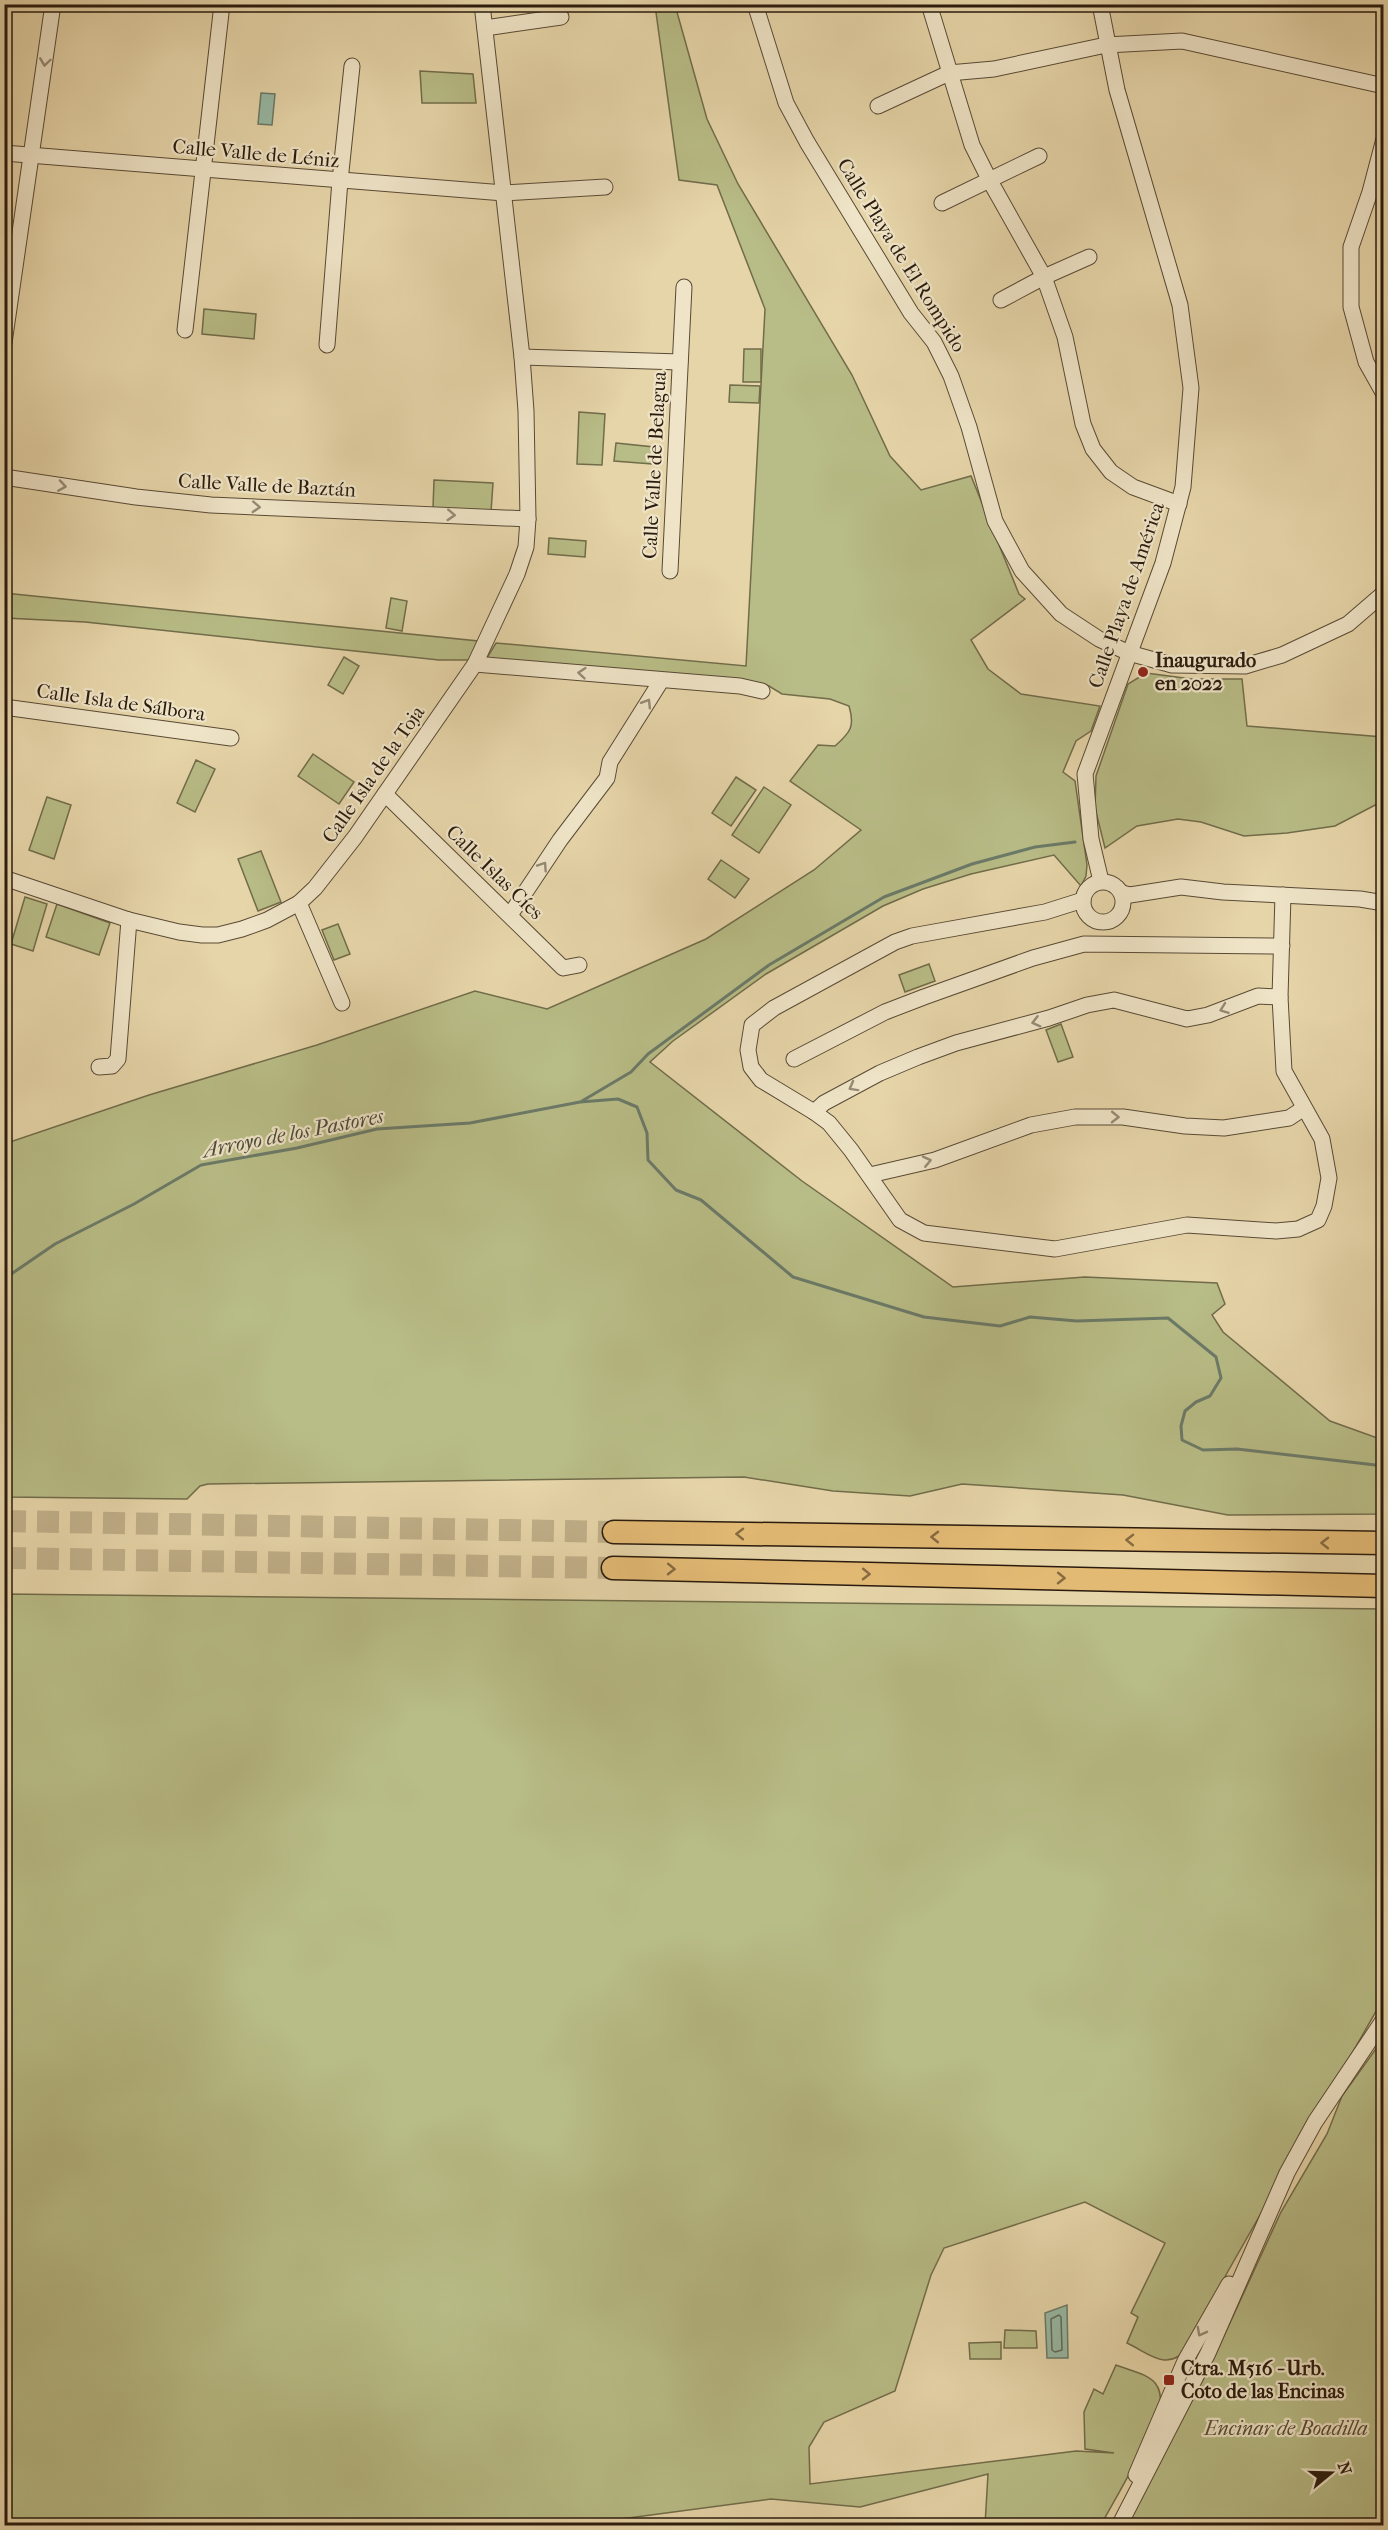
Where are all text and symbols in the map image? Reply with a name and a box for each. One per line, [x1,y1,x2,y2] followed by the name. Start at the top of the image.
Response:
[40,58,52,67] one-way arrow
[172,135,340,172] street label: Calle Valle de Léniz
[833,154,971,356] street label: Calle Playa de El Rompido
[638,370,671,560] street label: Calle Valle de Belagua
[177,469,357,502] street label: Calle Valle de Baztán
[58,479,67,491] one-way arrow
[1084,498,1169,691] street label: Calle Playa de América
[251,500,260,513] one-way arrow
[446,509,455,522] one-way arrow
[1155,649,1256,695] place label: Inaugurado en 2022
[1136,665,1150,679] marker: Inaugurado en 2022
[577,667,586,680] one-way arrow
[35,679,208,726] street label: Calle Isla de Sálbora
[640,699,652,709] one-way arrow
[317,701,430,847] street label: Calle Isla de la Toja
[441,820,548,924] street label: Calle Islas Cíes
[536,862,547,873] one-way arrow
[1219,1001,1230,1014] one-way arrow
[1031,1014,1041,1027] one-way arrow
[849,1080,859,1091] one-way arrow
[198,1104,386,1163] water label: Arroyo de los Pastores
[1110,1111,1119,1123] one-way arrow
[921,1156,931,1169] one-way arrow
[736,1528,745,1540] one-way arrow
[931,1531,940,1543] one-way arrow
[1126,1534,1135,1546] one-way arrow
[1321,1536,1330,1549] one-way arrow
[667,1563,676,1576] one-way arrow
[862,1567,871,1580] one-way arrow
[1057,1572,1066,1584] one-way arrow
[1197,2326,1208,2336] one-way arrow
[1181,2357,1345,2403] place label: Ctra. M516 - Urb. Coto de las Encinas
[1162,2373,1176,2387] marker: Ctra. M516 - Urb. Coto de las Encinas
[1203,2417,1368,2440] park label: Encinar de Boadilla
[1301,2443,1361,2503] north arrow
[1334,2459,1356,2478] text: N

